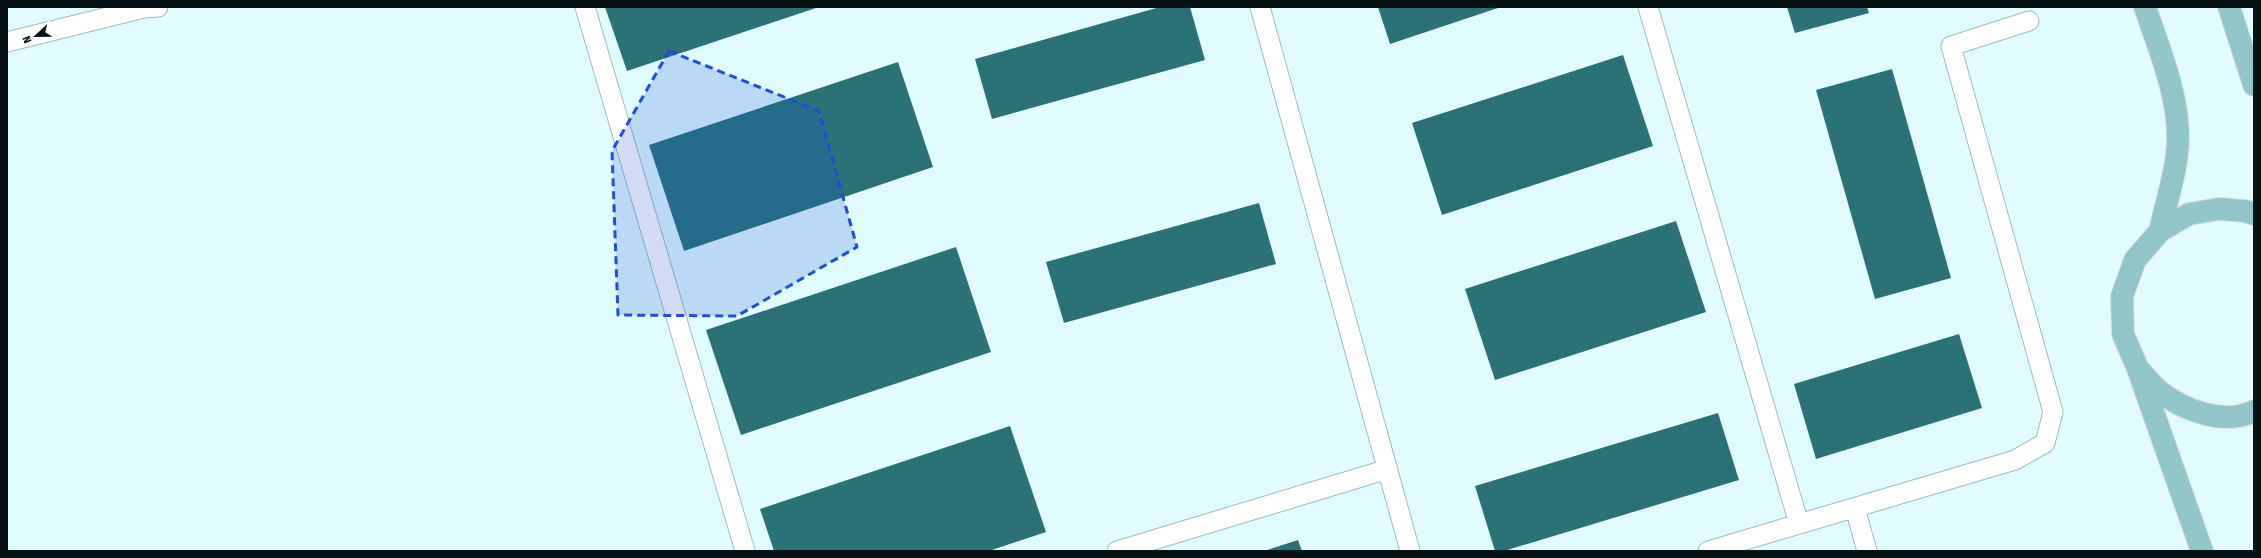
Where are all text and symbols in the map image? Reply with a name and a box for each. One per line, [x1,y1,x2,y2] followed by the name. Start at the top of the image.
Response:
[16,16,56,56] north arrow
[20,34,34,45] text: N

